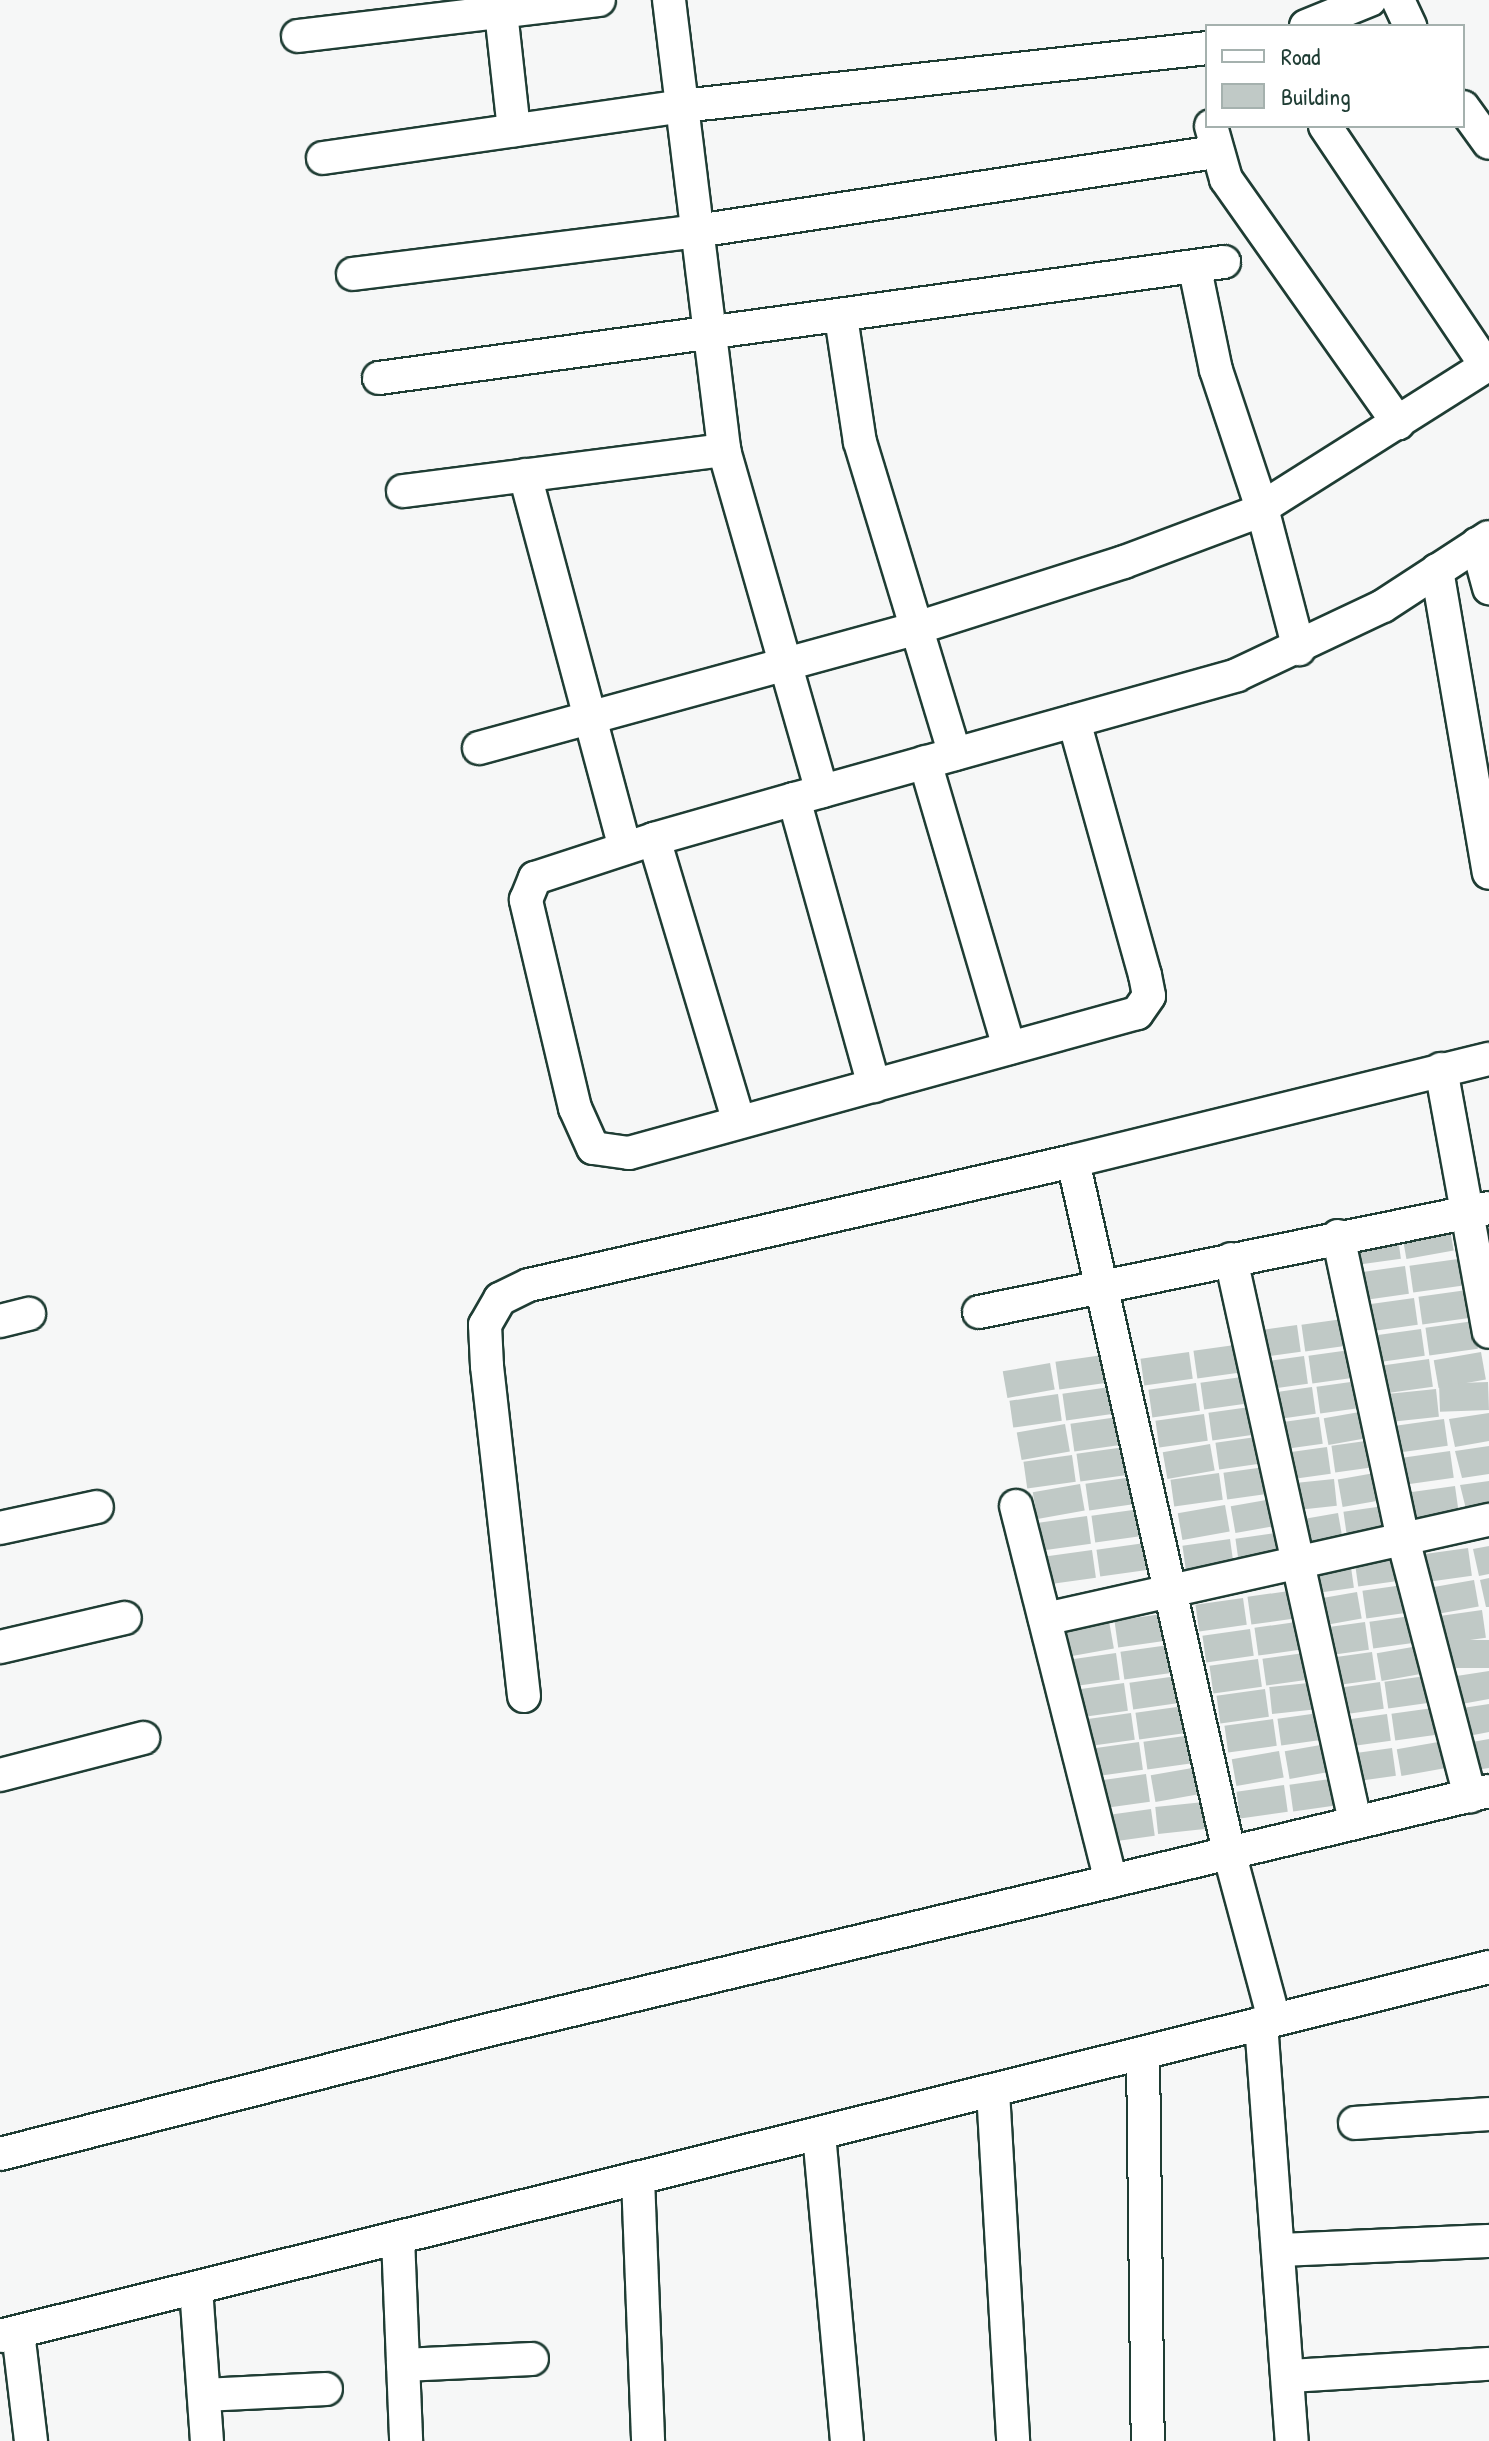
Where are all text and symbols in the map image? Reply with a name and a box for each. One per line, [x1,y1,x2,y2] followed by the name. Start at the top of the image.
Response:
[1205,24,1465,128] legend
[1281,40,1320,72] text: Road
[1281,80,1351,112] text: Building

